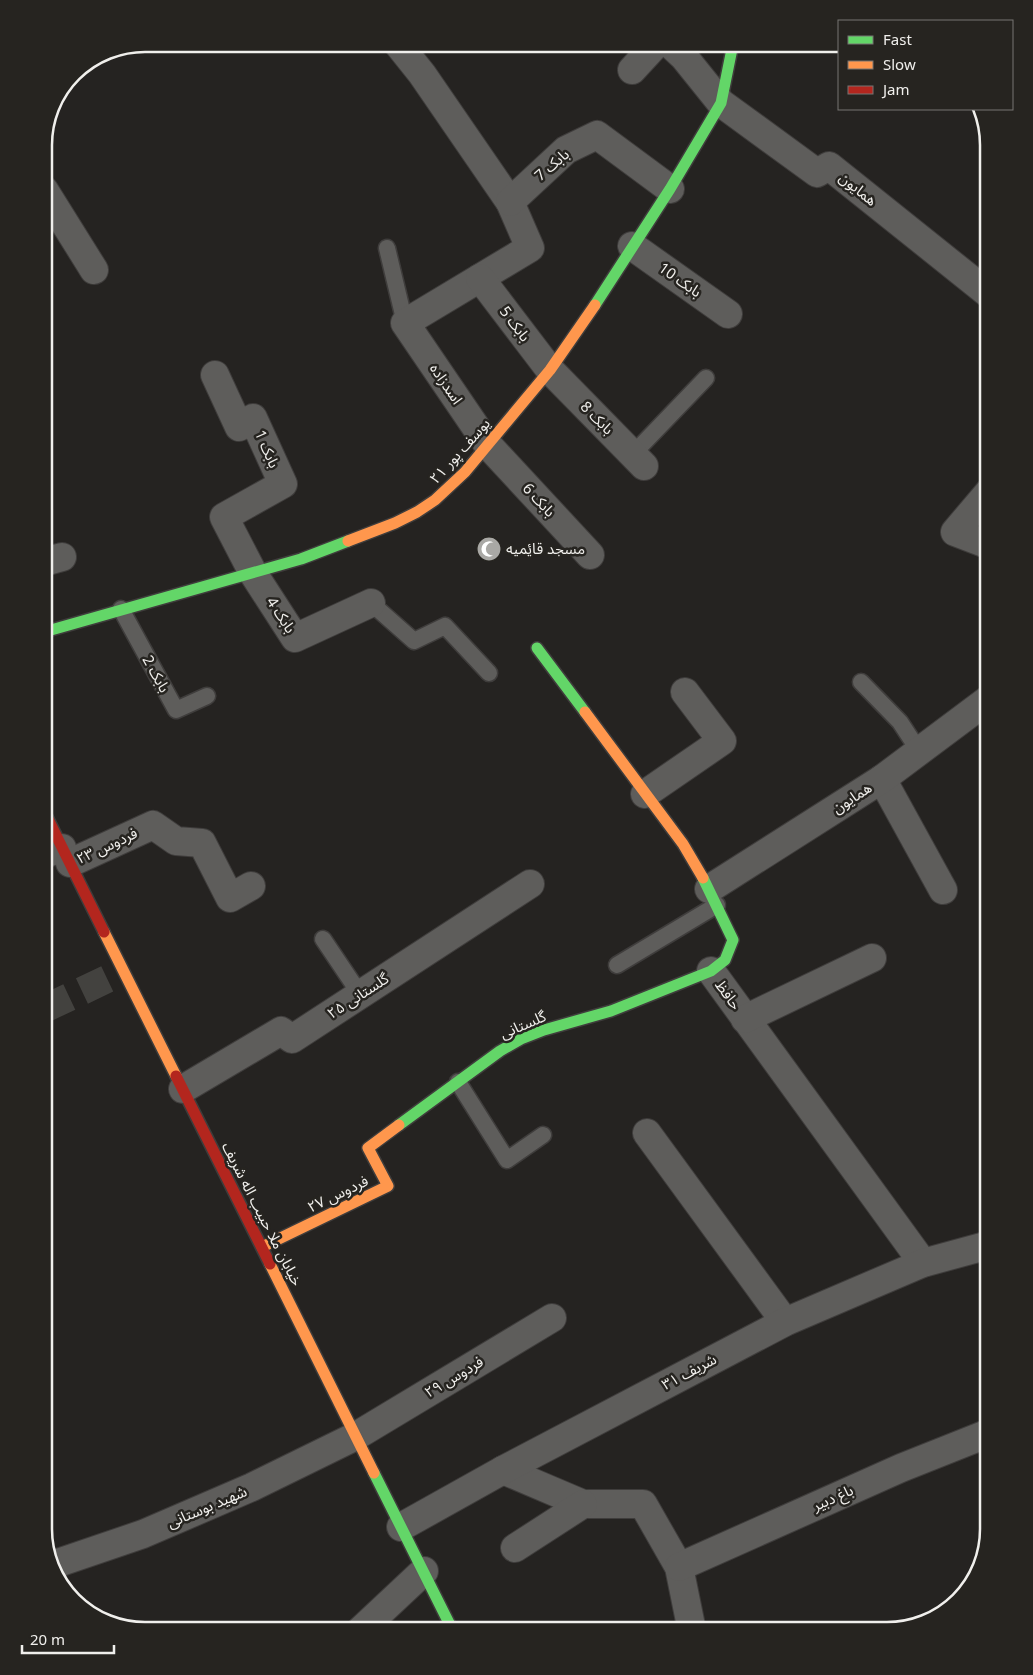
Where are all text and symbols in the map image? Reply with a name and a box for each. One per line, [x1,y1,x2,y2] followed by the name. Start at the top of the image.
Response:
[838,20,1013,110] legend
[883,29,912,49] text: Fast
[883,54,916,74] text: Slow
[881,79,910,99] text: Jam
[530,144,573,185] street label: بابک 7
[835,167,882,210] street label: همایون
[655,257,706,301] street label: بابک 10
[496,302,536,345] street label: بابک 5
[426,359,468,408] street label: اسدزاده
[577,396,619,438] street label: بابک 8
[424,413,495,488] street label: یوسف پور ۲۱
[251,426,285,471] street label: بابک 1
[519,478,561,521] street label: بابک 6
[476,536,502,562] mosque icon: مسجد قایٔمیه
[506,538,585,558] place label: مسجد قایٔمیه
[263,592,301,636] street label: بابک 4
[139,651,175,696] street label: بابک 2
[828,777,875,817] street label: همایون
[73,822,141,868] street label: فردوس ۲۳
[323,967,393,1022] street label: گلستانی ۲۵
[711,975,747,1014] street label: حافظ
[496,1005,550,1043] street label: گلستانی
[218,1138,308,1289] street label: خیابان ملا حبیب اله شریف
[304,1170,372,1216] street label: فردوس ۲۷
[658,1348,720,1394] street label: شریف ۳۱
[420,1351,487,1402] street label: فردوس ۲۹
[808,1479,857,1518] street label: باغ دبیر
[164,1480,250,1532] street label: شهید بوستانی
[22,1622,115,1654] scale bar
[30,1629,65,1649] text: 20 m

